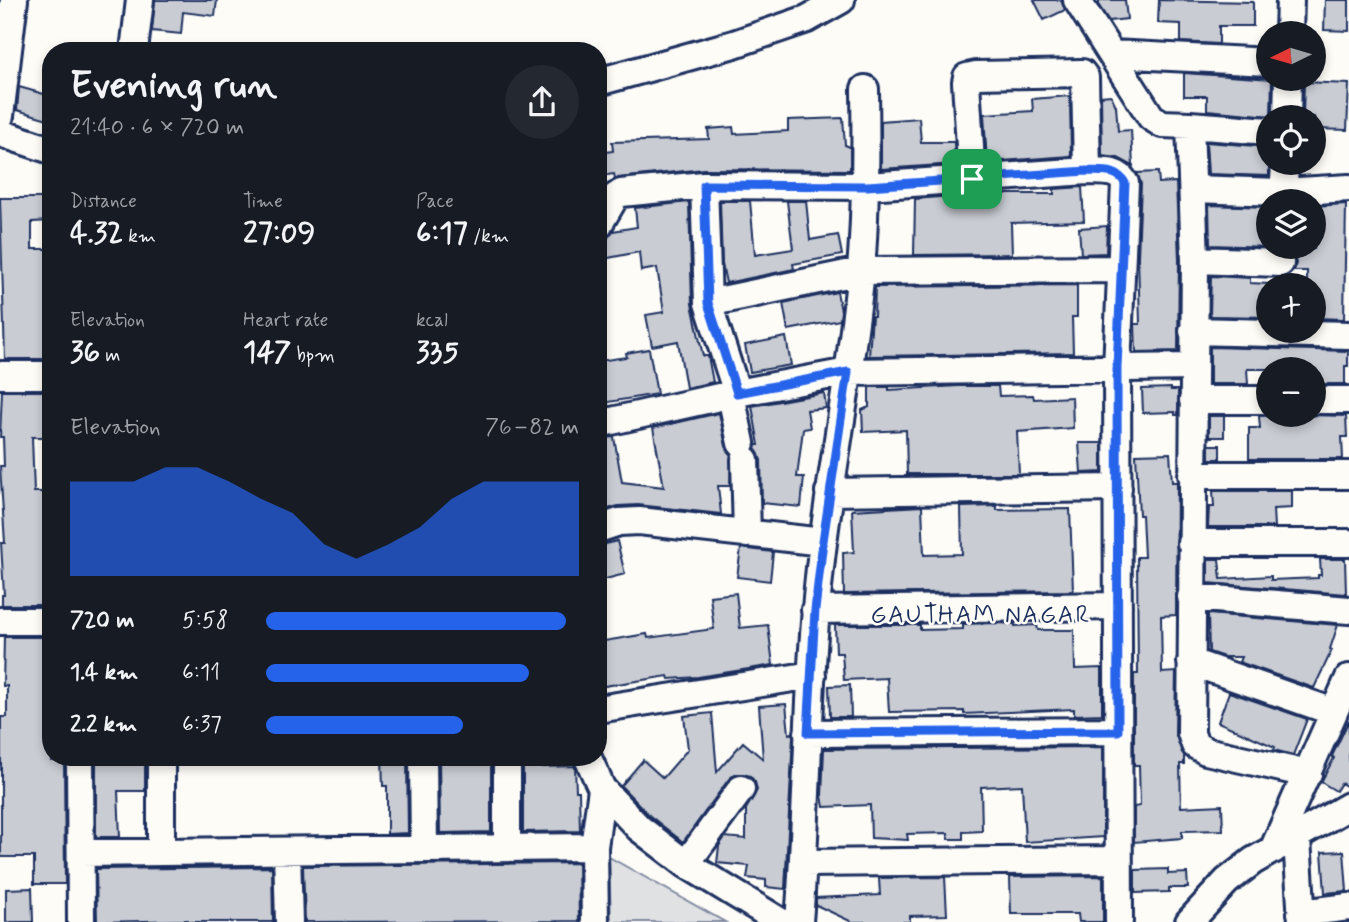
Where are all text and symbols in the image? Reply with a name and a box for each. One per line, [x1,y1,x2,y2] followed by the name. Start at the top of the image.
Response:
[1256,21,1326,91] north arrow
[1256,21,1326,427] map controls
[70,62,277,111] text: Evening run
[505,65,579,139] button: share
[1256,105,1326,175] button: locate
[70,113,244,143] text: 21:40 · 6 × 720 m
[942,149,1002,209] pin
[953,160,991,198] icon: arrive
[70,189,137,214] text: Distance
[243,189,283,214] text: Time
[416,189,454,214] text: Pace
[1256,189,1326,259] button: layers
[70,214,123,253] text: 4.32
[243,214,315,253] text: 27:09
[416,214,468,253] text: 6:17
[123,224,156,249] text: km
[468,224,509,249] text: /km
[1256,273,1326,343] button: +
[70,308,145,333] text: Elevation
[243,308,328,333] text: Heart rate
[416,308,448,333] text: kcal
[70,333,100,372] text: 36
[243,333,291,372] text: 147
[416,333,459,372] text: 335
[100,343,120,368] text: m
[291,343,335,368] text: bpm
[1256,357,1326,427] button: −
[70,413,161,443] text: Elevation
[485,413,579,443] text: 76–82 m
[871,600,1092,631] district label: GAUTHAM NAGAR
[70,606,134,636] text: 720 m
[182,606,228,636] text: 5:58
[70,658,138,688] text: 1.4 km
[182,658,220,688] text: 6:11
[70,710,137,740] text: 2.2 km
[182,710,222,740] text: 6:37

